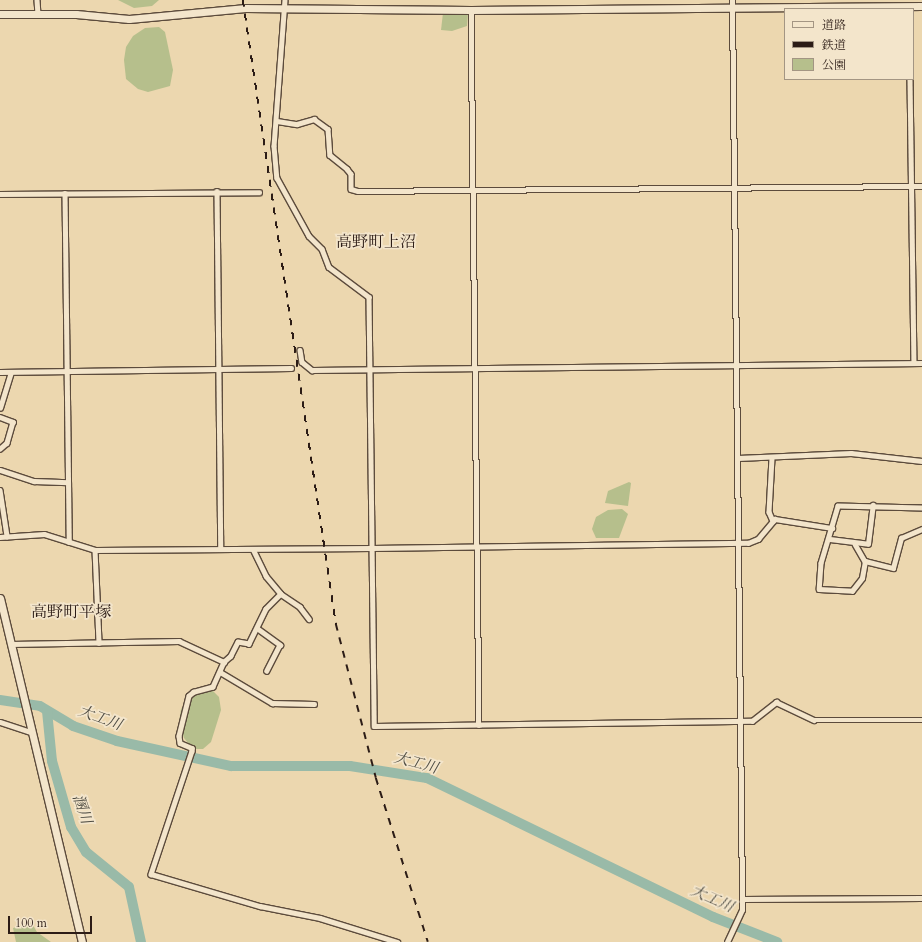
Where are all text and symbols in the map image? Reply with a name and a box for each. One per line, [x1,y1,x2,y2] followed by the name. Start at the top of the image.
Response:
[784,8,914,80] legend
[822,17,846,33] text: 道路
[822,37,846,53] text: 鉄道
[822,57,846,73] text: 公園
[336,232,416,252] district label: 高野町上沼
[31,602,111,622] district label: 高野町平塚
[76,702,124,734] water label: 大工川
[392,748,440,778] water label: 大工川
[69,792,95,826] water label: 溷川
[688,882,736,916] water label: 大工川
[10,908,94,934] scale bar
[15,915,47,931] text: 100 m

